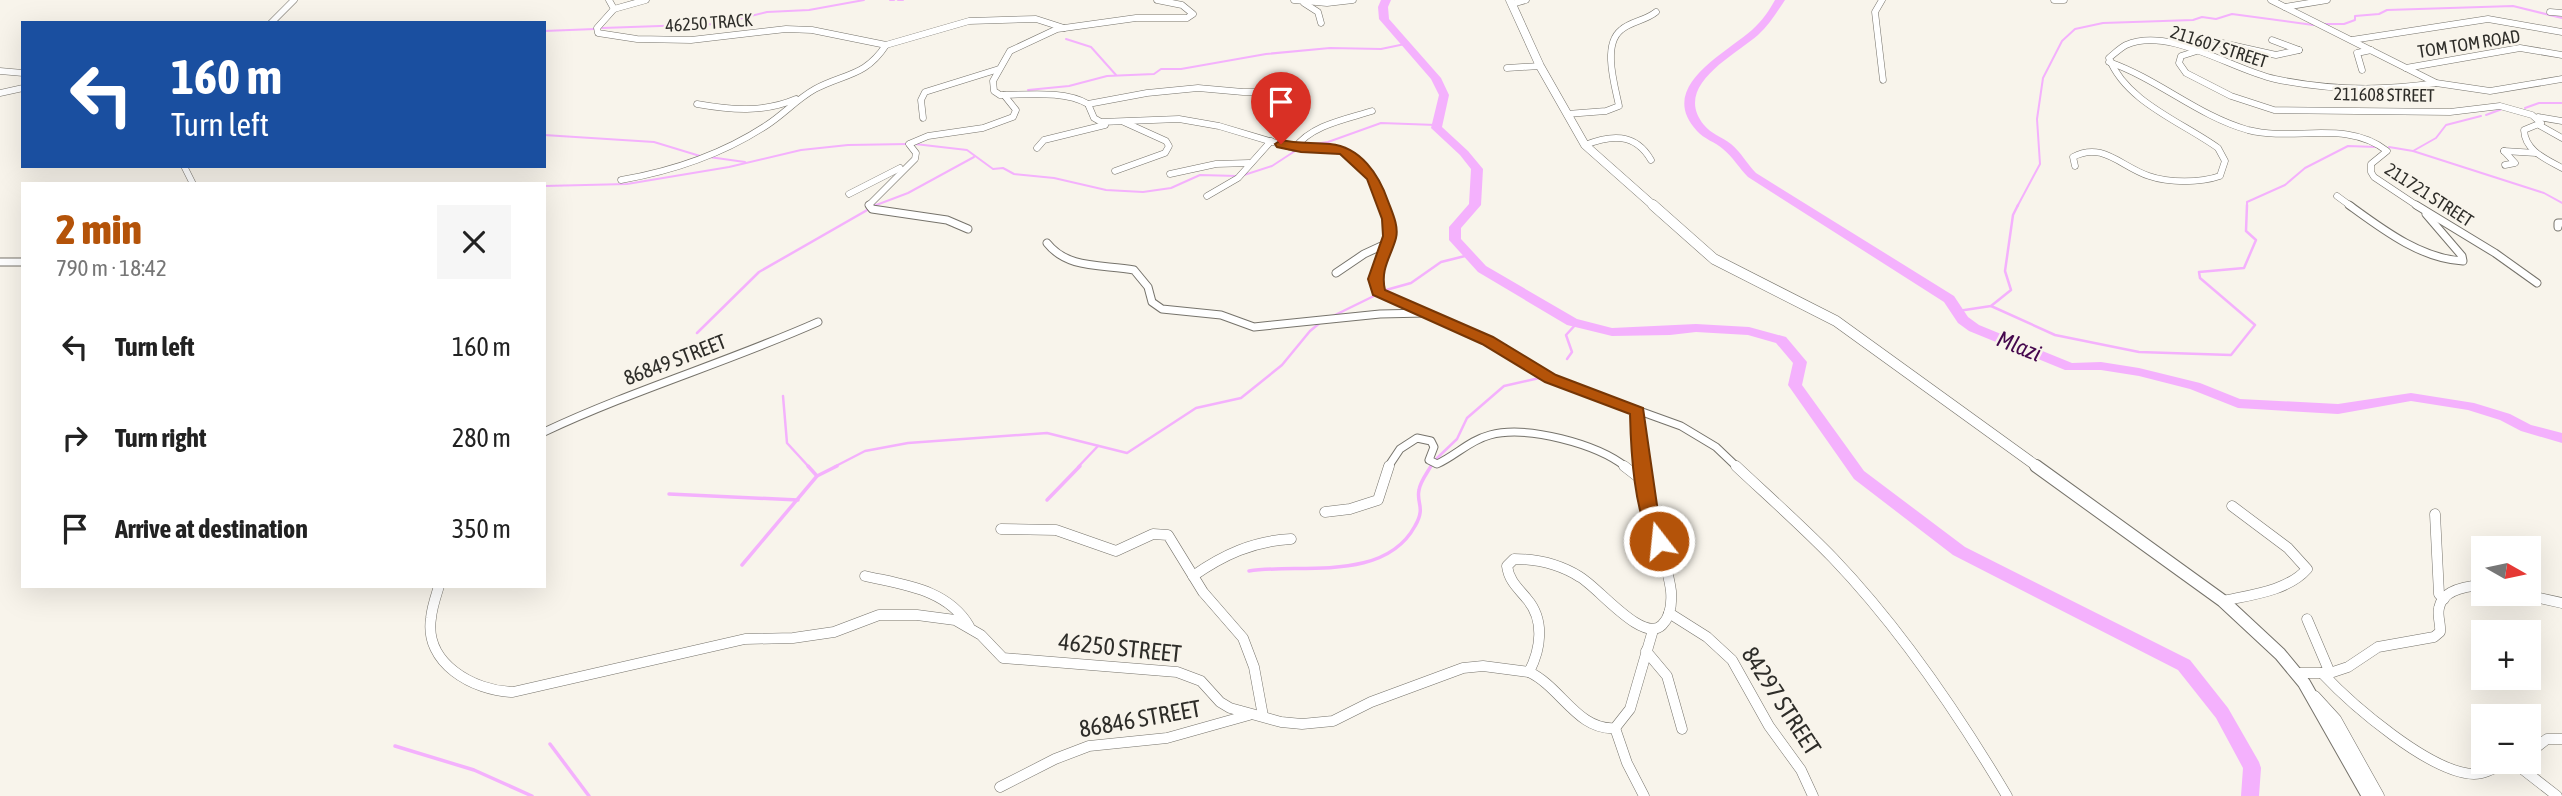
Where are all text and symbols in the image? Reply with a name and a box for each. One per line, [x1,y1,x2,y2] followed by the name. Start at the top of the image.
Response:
[665,9,753,36] street label: 46250 TRACK
[2168,21,2270,72] street label: 211607 STREET
[2416,25,2522,62] street label: TOM TOM ROAD
[171,48,282,104] text: 160 m
[56,49,147,140] icon: left
[1251,72,1311,144] pin
[1262,83,1300,121] icon: arrive
[2333,83,2435,106] street label: 211608 STREET
[171,106,269,143] text: Turn left
[2381,158,2477,231] street label: 211721 STREET
[56,205,142,253] text: 2 min
[437,205,511,279] button: close
[56,255,167,281] text: 790 m · 18:42
[1993,325,2045,367] water label: Mlazi
[56,328,94,366] icon: left
[620,329,729,390] street label: 86849 STREET
[115,332,195,362] text: Turn left
[452,332,511,362] text: 160 m
[56,419,94,457] icon: right
[115,423,206,453] text: Turn right
[452,423,511,453] text: 280 m
[1622,504,1696,578] position arrow
[56,510,94,548] icon: arrive
[115,514,308,544] text: Arrive at destination
[452,514,511,544] text: 350 m
[2471,536,2541,606] north arrow
[2471,536,2541,774] map controls
[2471,620,2541,690] button: +
[1057,628,1183,667] street label: 46250 STREET
[1737,642,1827,760] street label: 84297 STREET
[1077,694,1203,743] street label: 86846 STREET
[2471,704,2541,774] button: −

